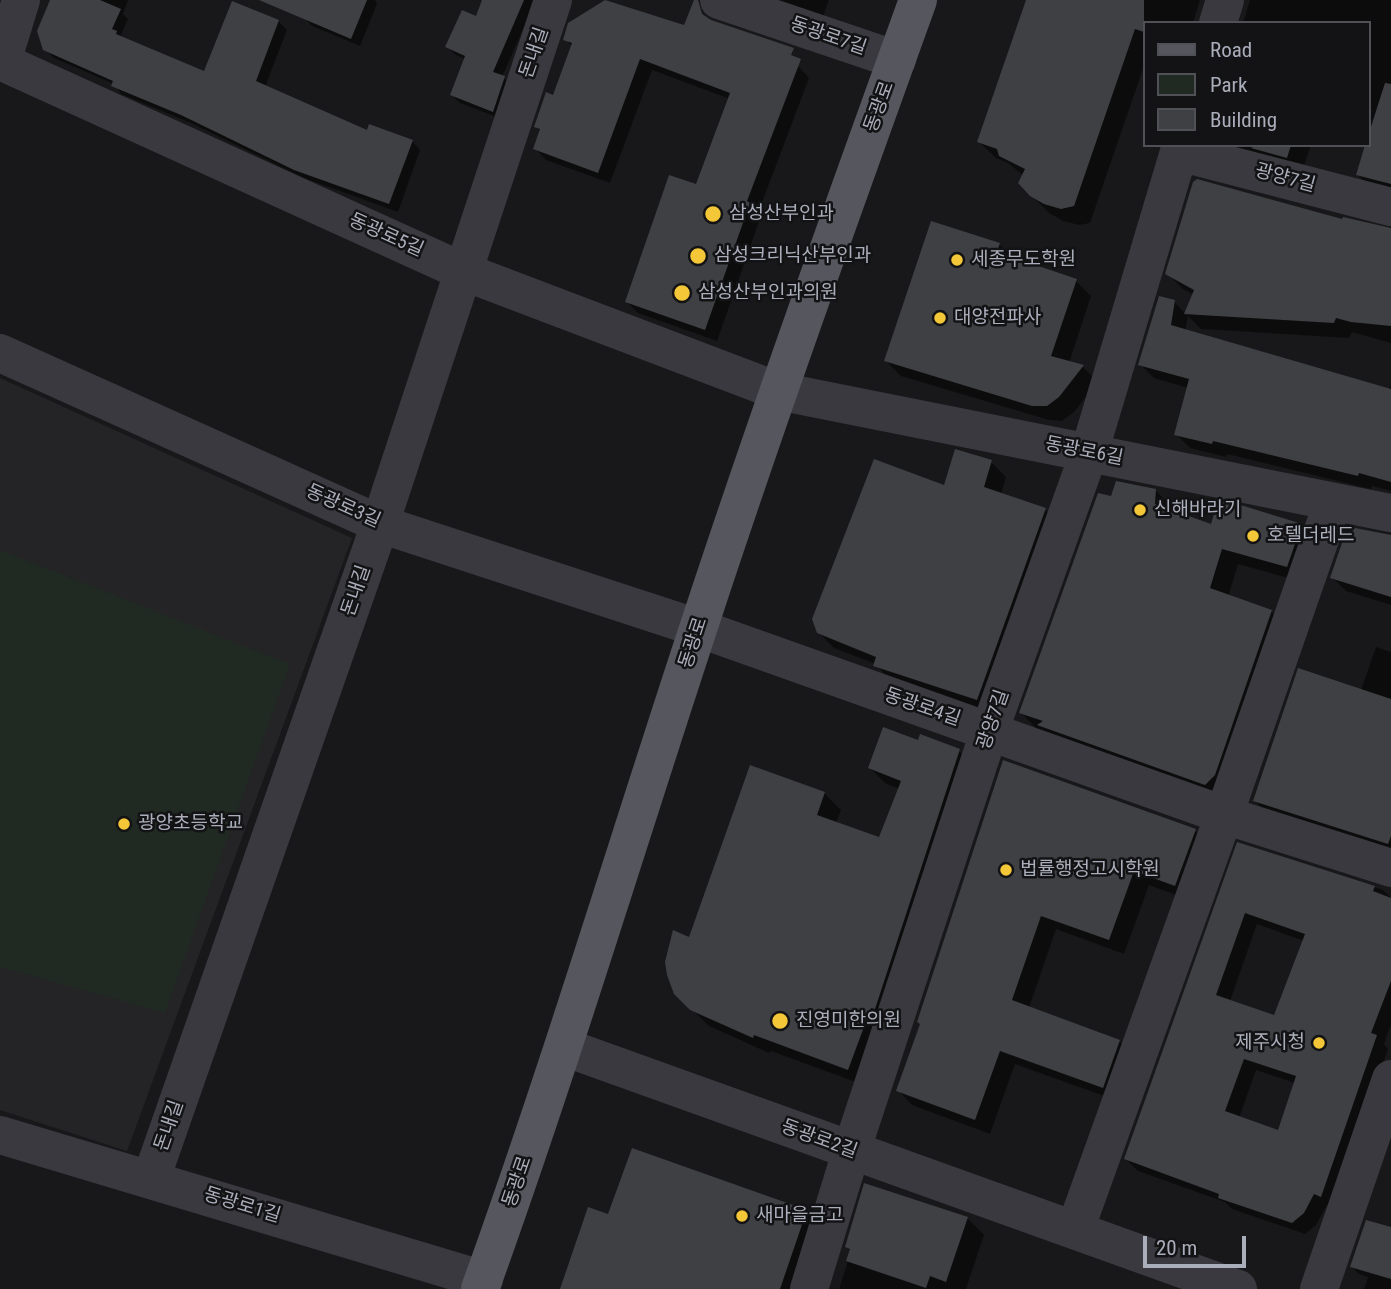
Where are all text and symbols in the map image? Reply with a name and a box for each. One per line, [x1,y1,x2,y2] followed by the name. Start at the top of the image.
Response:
[787,13,869,61] street label: 동광로7길
[1142,21,1370,147] legend
[516,24,554,82] street label: 돈내길
[1210,38,1252,62] text: Road
[1210,73,1247,97] text: Park
[860,78,900,136] street label: 동광로
[1210,108,1277,132] text: Building
[1252,160,1318,198] street label: 광양7길
[729,203,834,225] place label: 삼성산부인과
[703,204,723,224] marker: 삼성산부인과
[345,209,427,263] street label: 동광로5길
[714,245,871,267] place label: 삼성크리닉산부인과
[688,246,708,266] marker: 삼성크리닉산부인과
[971,249,1076,271] place label: 세종무도학원
[949,252,965,268] marker: 세종무도학원
[698,282,838,304] place label: 삼성산부인과의원
[672,283,692,303] marker: 삼성산부인과의원
[954,307,1041,329] place label: 대양전파사
[932,310,948,326] marker: 대양전파사
[1043,433,1125,471] street label: 동광로6길
[302,480,384,534] street label: 동광로3길
[1154,499,1241,521] place label: 신해바라기
[1132,502,1148,518] marker: 신해바라기
[1267,525,1354,547] place label: 호텔더레드
[1245,528,1261,544] marker: 호텔더레드
[338,562,376,620] street label: 돈내길
[675,615,713,671] street label: 동광로
[881,684,963,732] street label: 동광로4길
[973,687,1015,753] street label: 광양7길
[138,813,243,835] place label: 광양초등학교
[116,816,132,832] marker: 광양초등학교
[1020,859,1160,881] place label: 법률행정고시학원
[998,862,1014,878] marker: 법률행정고시학원
[796,1010,901,1032] place label: 진영미한의원
[770,1011,790,1031] marker: 진영미한의원
[1235,1032,1305,1054] place label: 제주시청
[1311,1035,1327,1051] marker: 제주시청
[151,1097,189,1155] street label: 돈내길
[778,1116,860,1164] street label: 동광로2길
[499,1153,537,1211] street label: 동광로
[201,1184,283,1228] street label: 동광로1길
[756,1205,843,1227] place label: 새마을금고
[734,1208,750,1224] marker: 새마을금고
[1146,1222,1249,1266] scale bar
[1156,1236,1197,1260] text: 20 m

